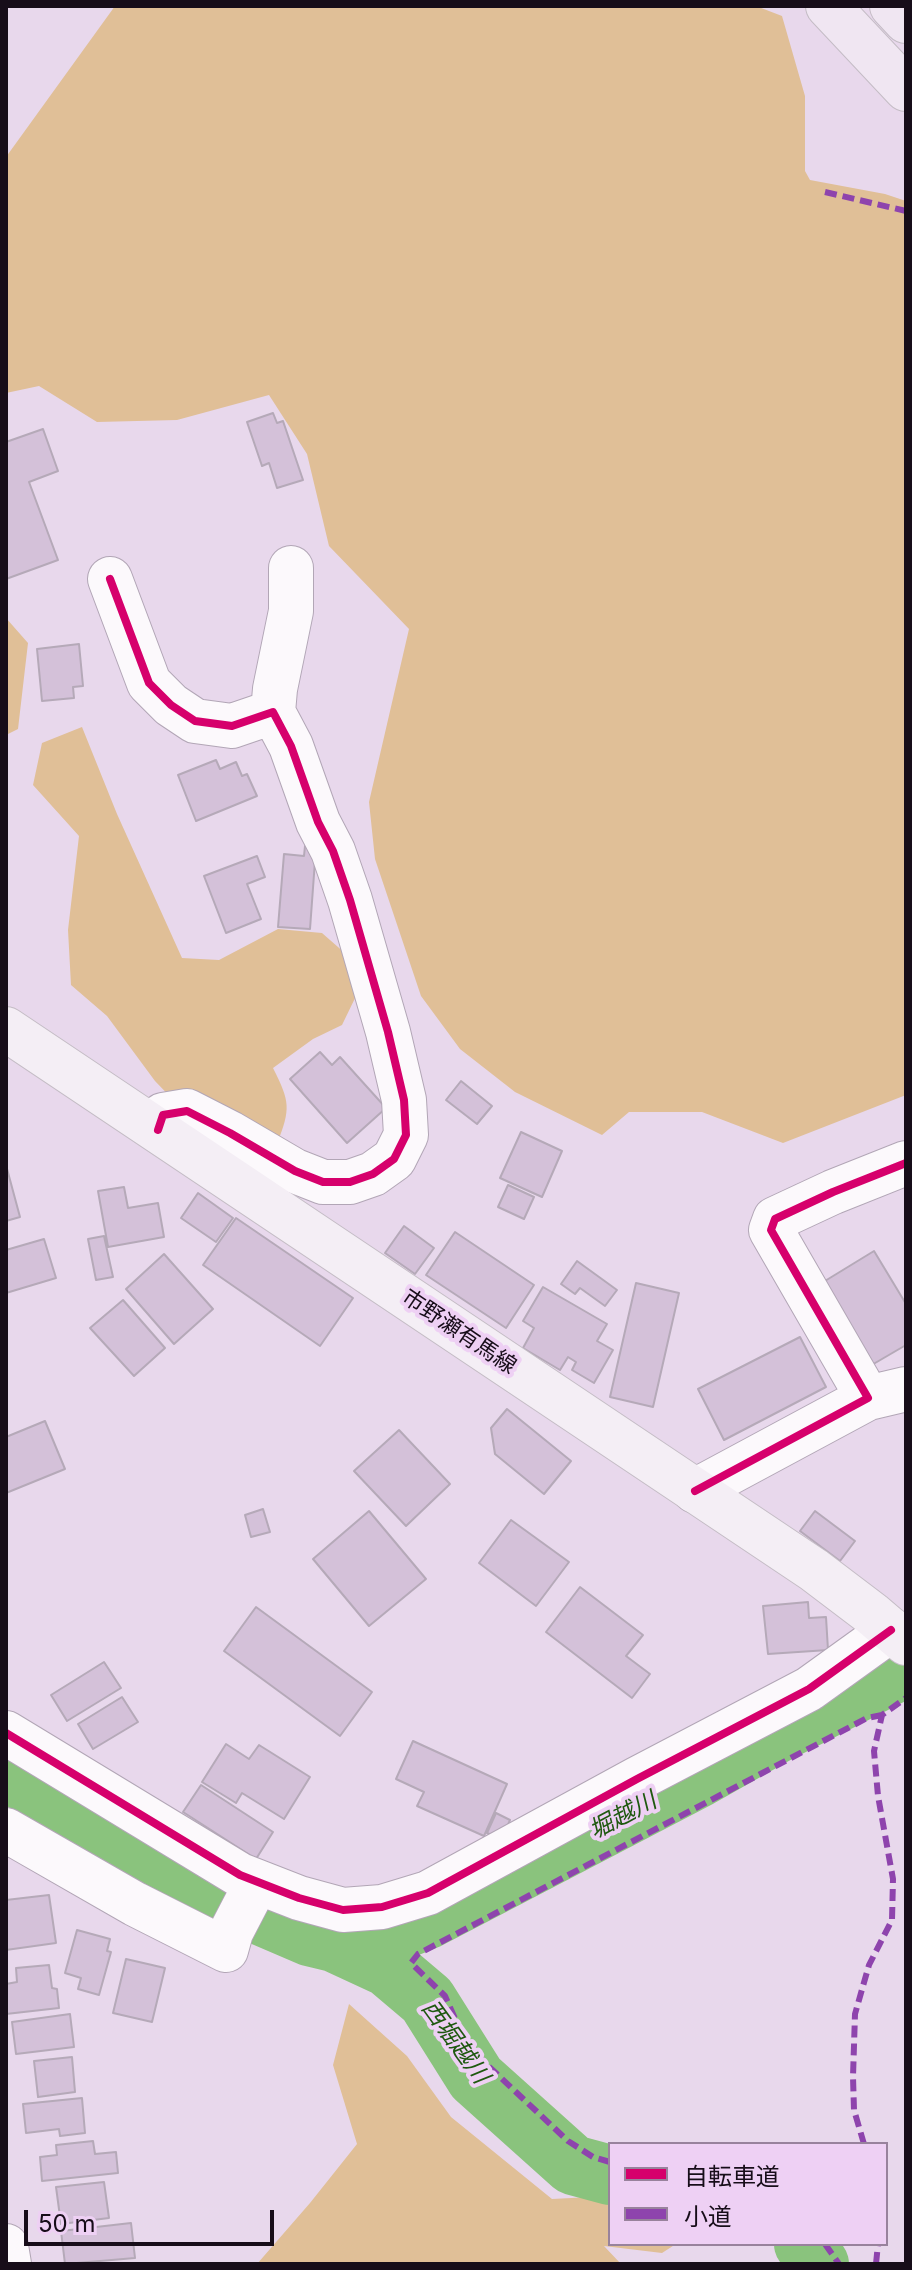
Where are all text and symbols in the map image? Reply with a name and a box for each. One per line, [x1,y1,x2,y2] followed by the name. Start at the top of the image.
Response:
[397,1284,521,1380] street label: 市野瀬有馬線
[584,1786,662,1846] water label: 堀越川
[415,1995,495,2089] water label: 西堀越川
[608,2142,888,2246] legend
[684,2162,780,2191] text: 自転車道
[28,2194,278,2244] scale bar
[684,2202,732,2231] text: 小道
[38,2209,96,2238] text: 50 m

